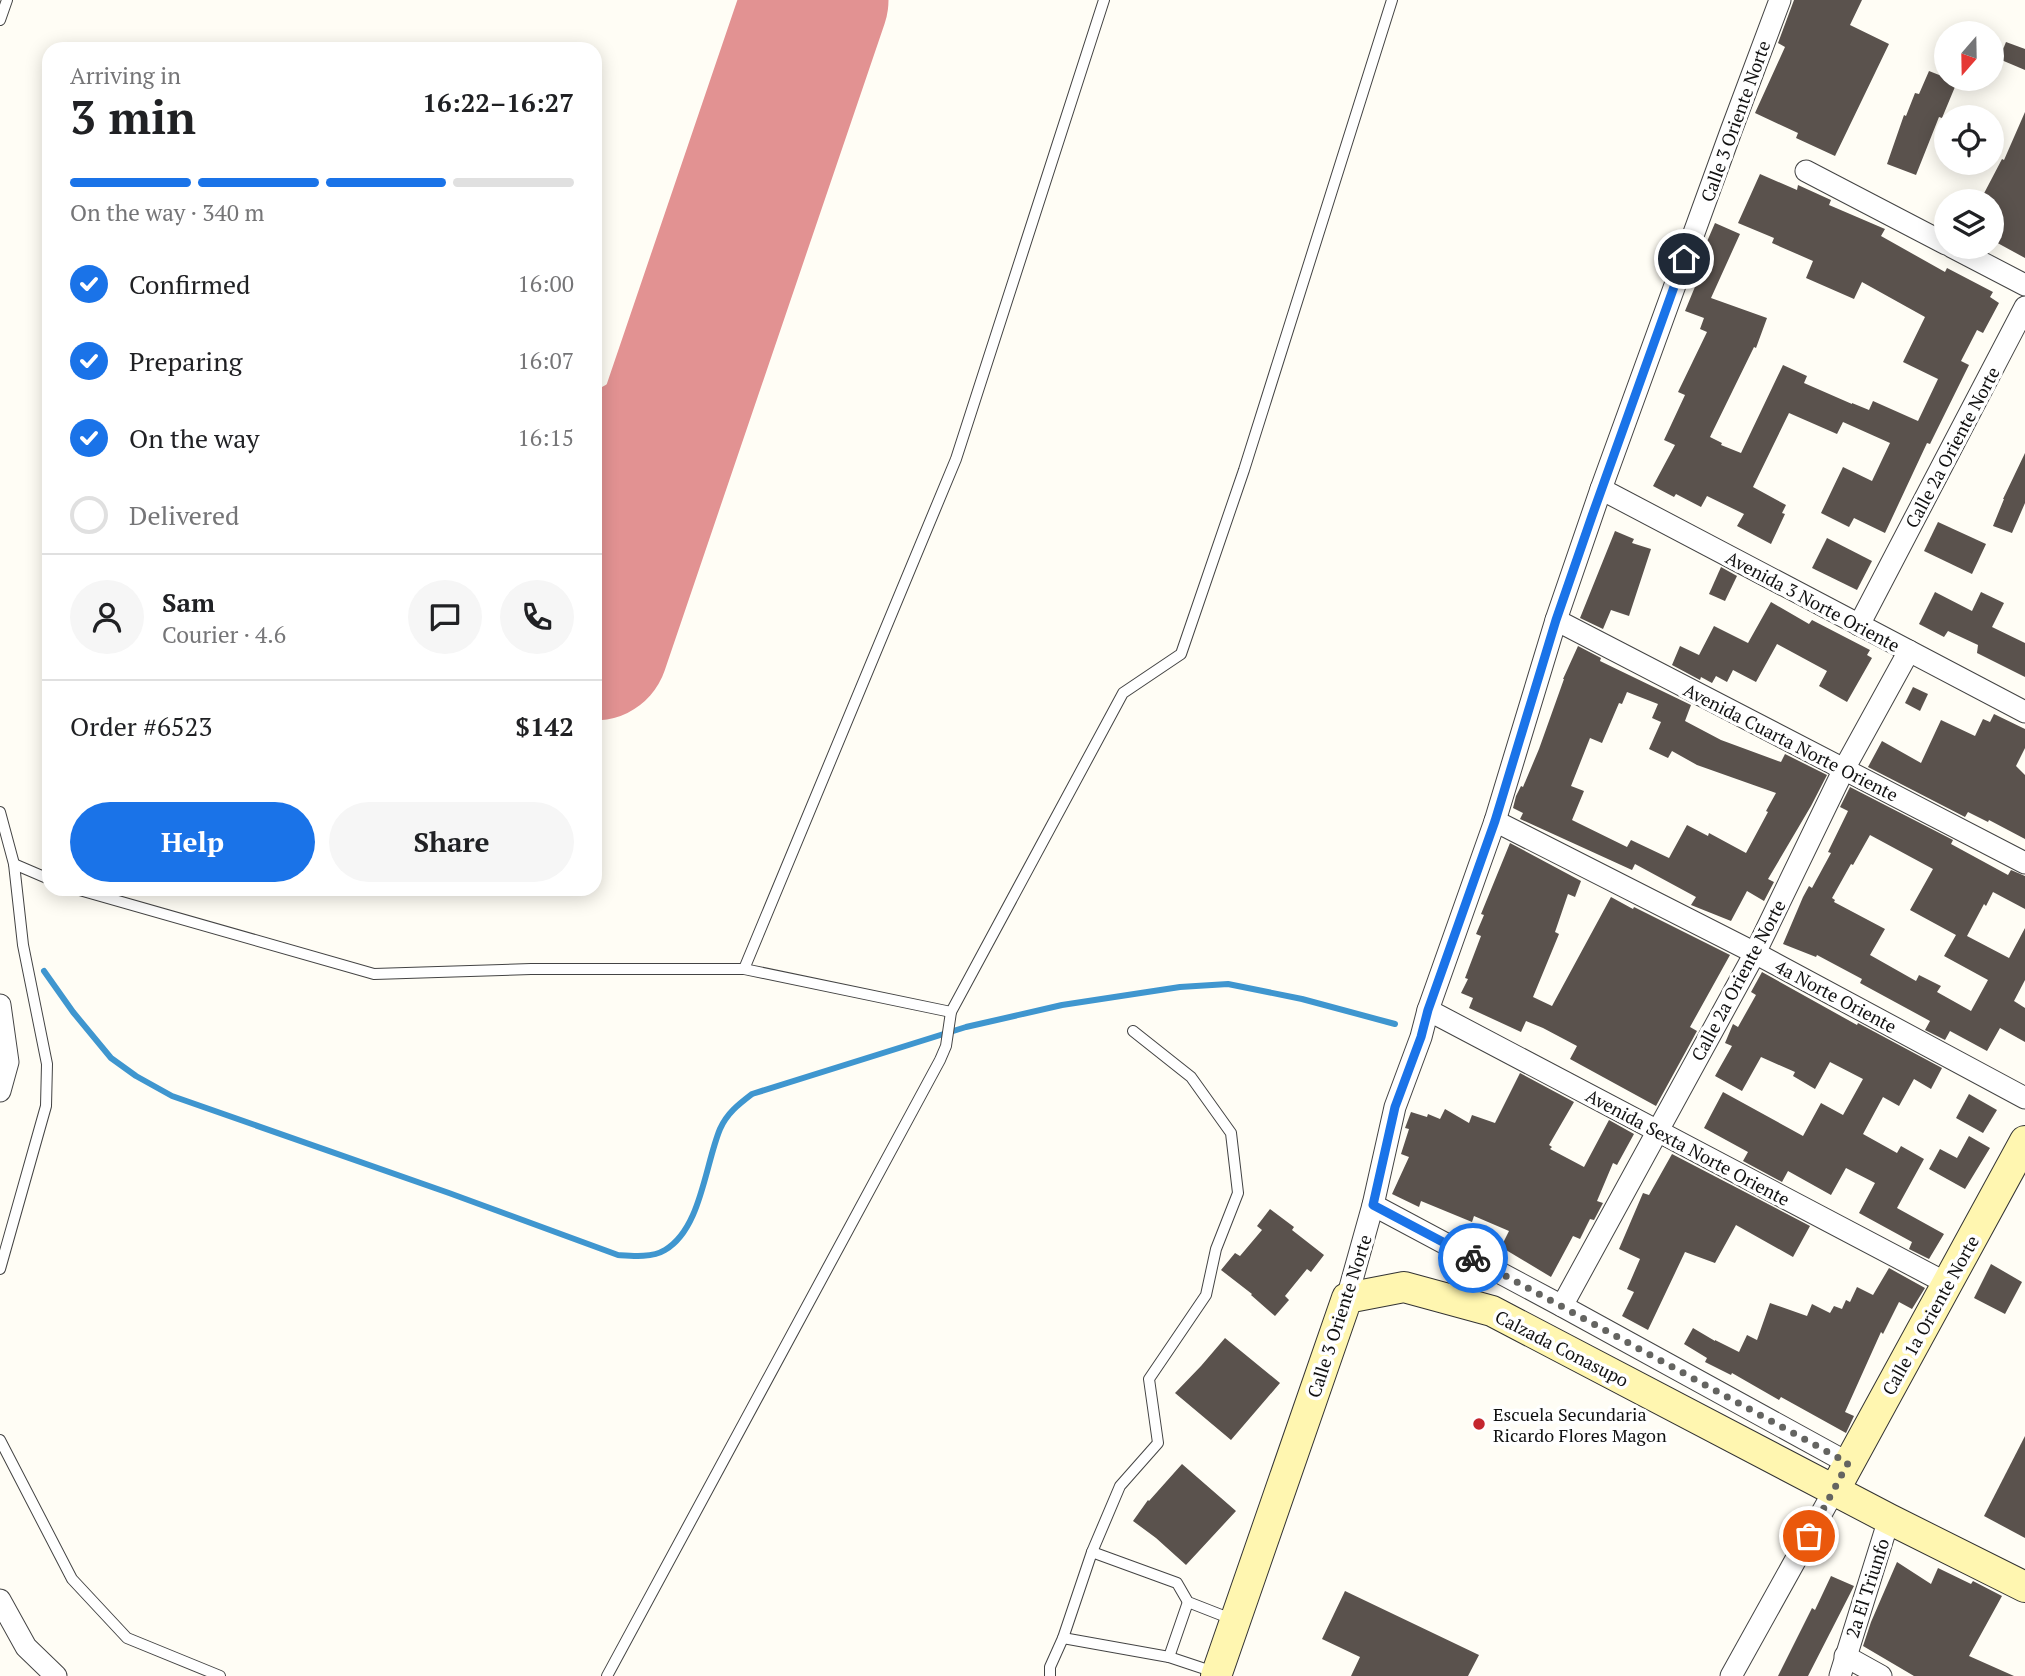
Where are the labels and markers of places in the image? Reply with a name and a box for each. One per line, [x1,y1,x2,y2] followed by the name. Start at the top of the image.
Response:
[1654,229,1714,289] pin
[1493,1402,1667,1447] place label: Escuela Secundaria Ricardo Flores Magon
[1471,1416,1487,1432] marker: Escuela Secundaria Ricardo Flores Magon
[1779,1506,1839,1566] pin

